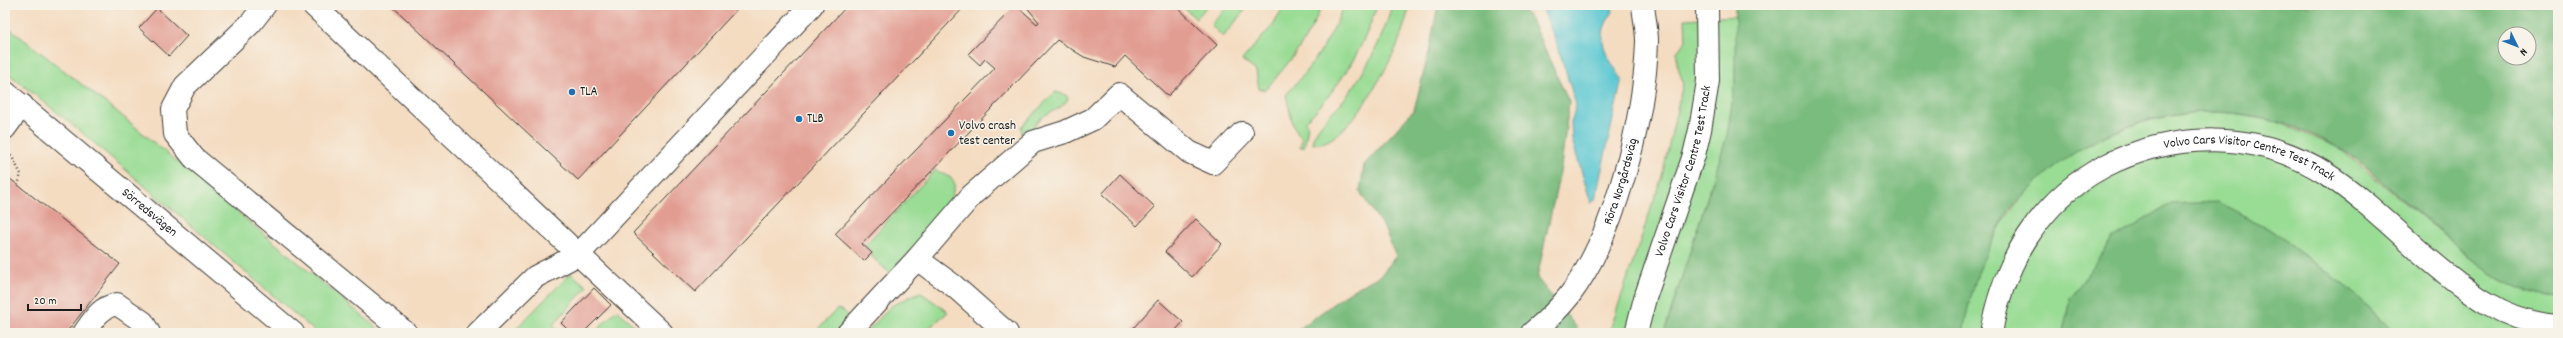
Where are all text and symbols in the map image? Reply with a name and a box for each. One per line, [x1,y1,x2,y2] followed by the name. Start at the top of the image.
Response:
[2497,26,2537,66] north arrow
[2515,44,2531,59] text: N
[580,83,598,102] place label: TLA
[1650,84,1717,259] street label: Volvo Cars Visitor Centre Test Track
[567,87,577,97] marker: TLA
[807,110,824,129] place label: TLB
[794,114,804,124] marker: TLB
[959,117,1016,151] place label: Volvo crash test center
[946,128,956,138] marker: Volvo crash test center
[2162,131,2339,186] street label: Volvo Cars Visitor Centre Test Track
[1599,136,1643,228] street label: Röra Norgårdsväg
[117,184,181,242] street label: Sörredsvägen
[28,286,81,312] scale bar
[34,293,57,310] text: 20 m

